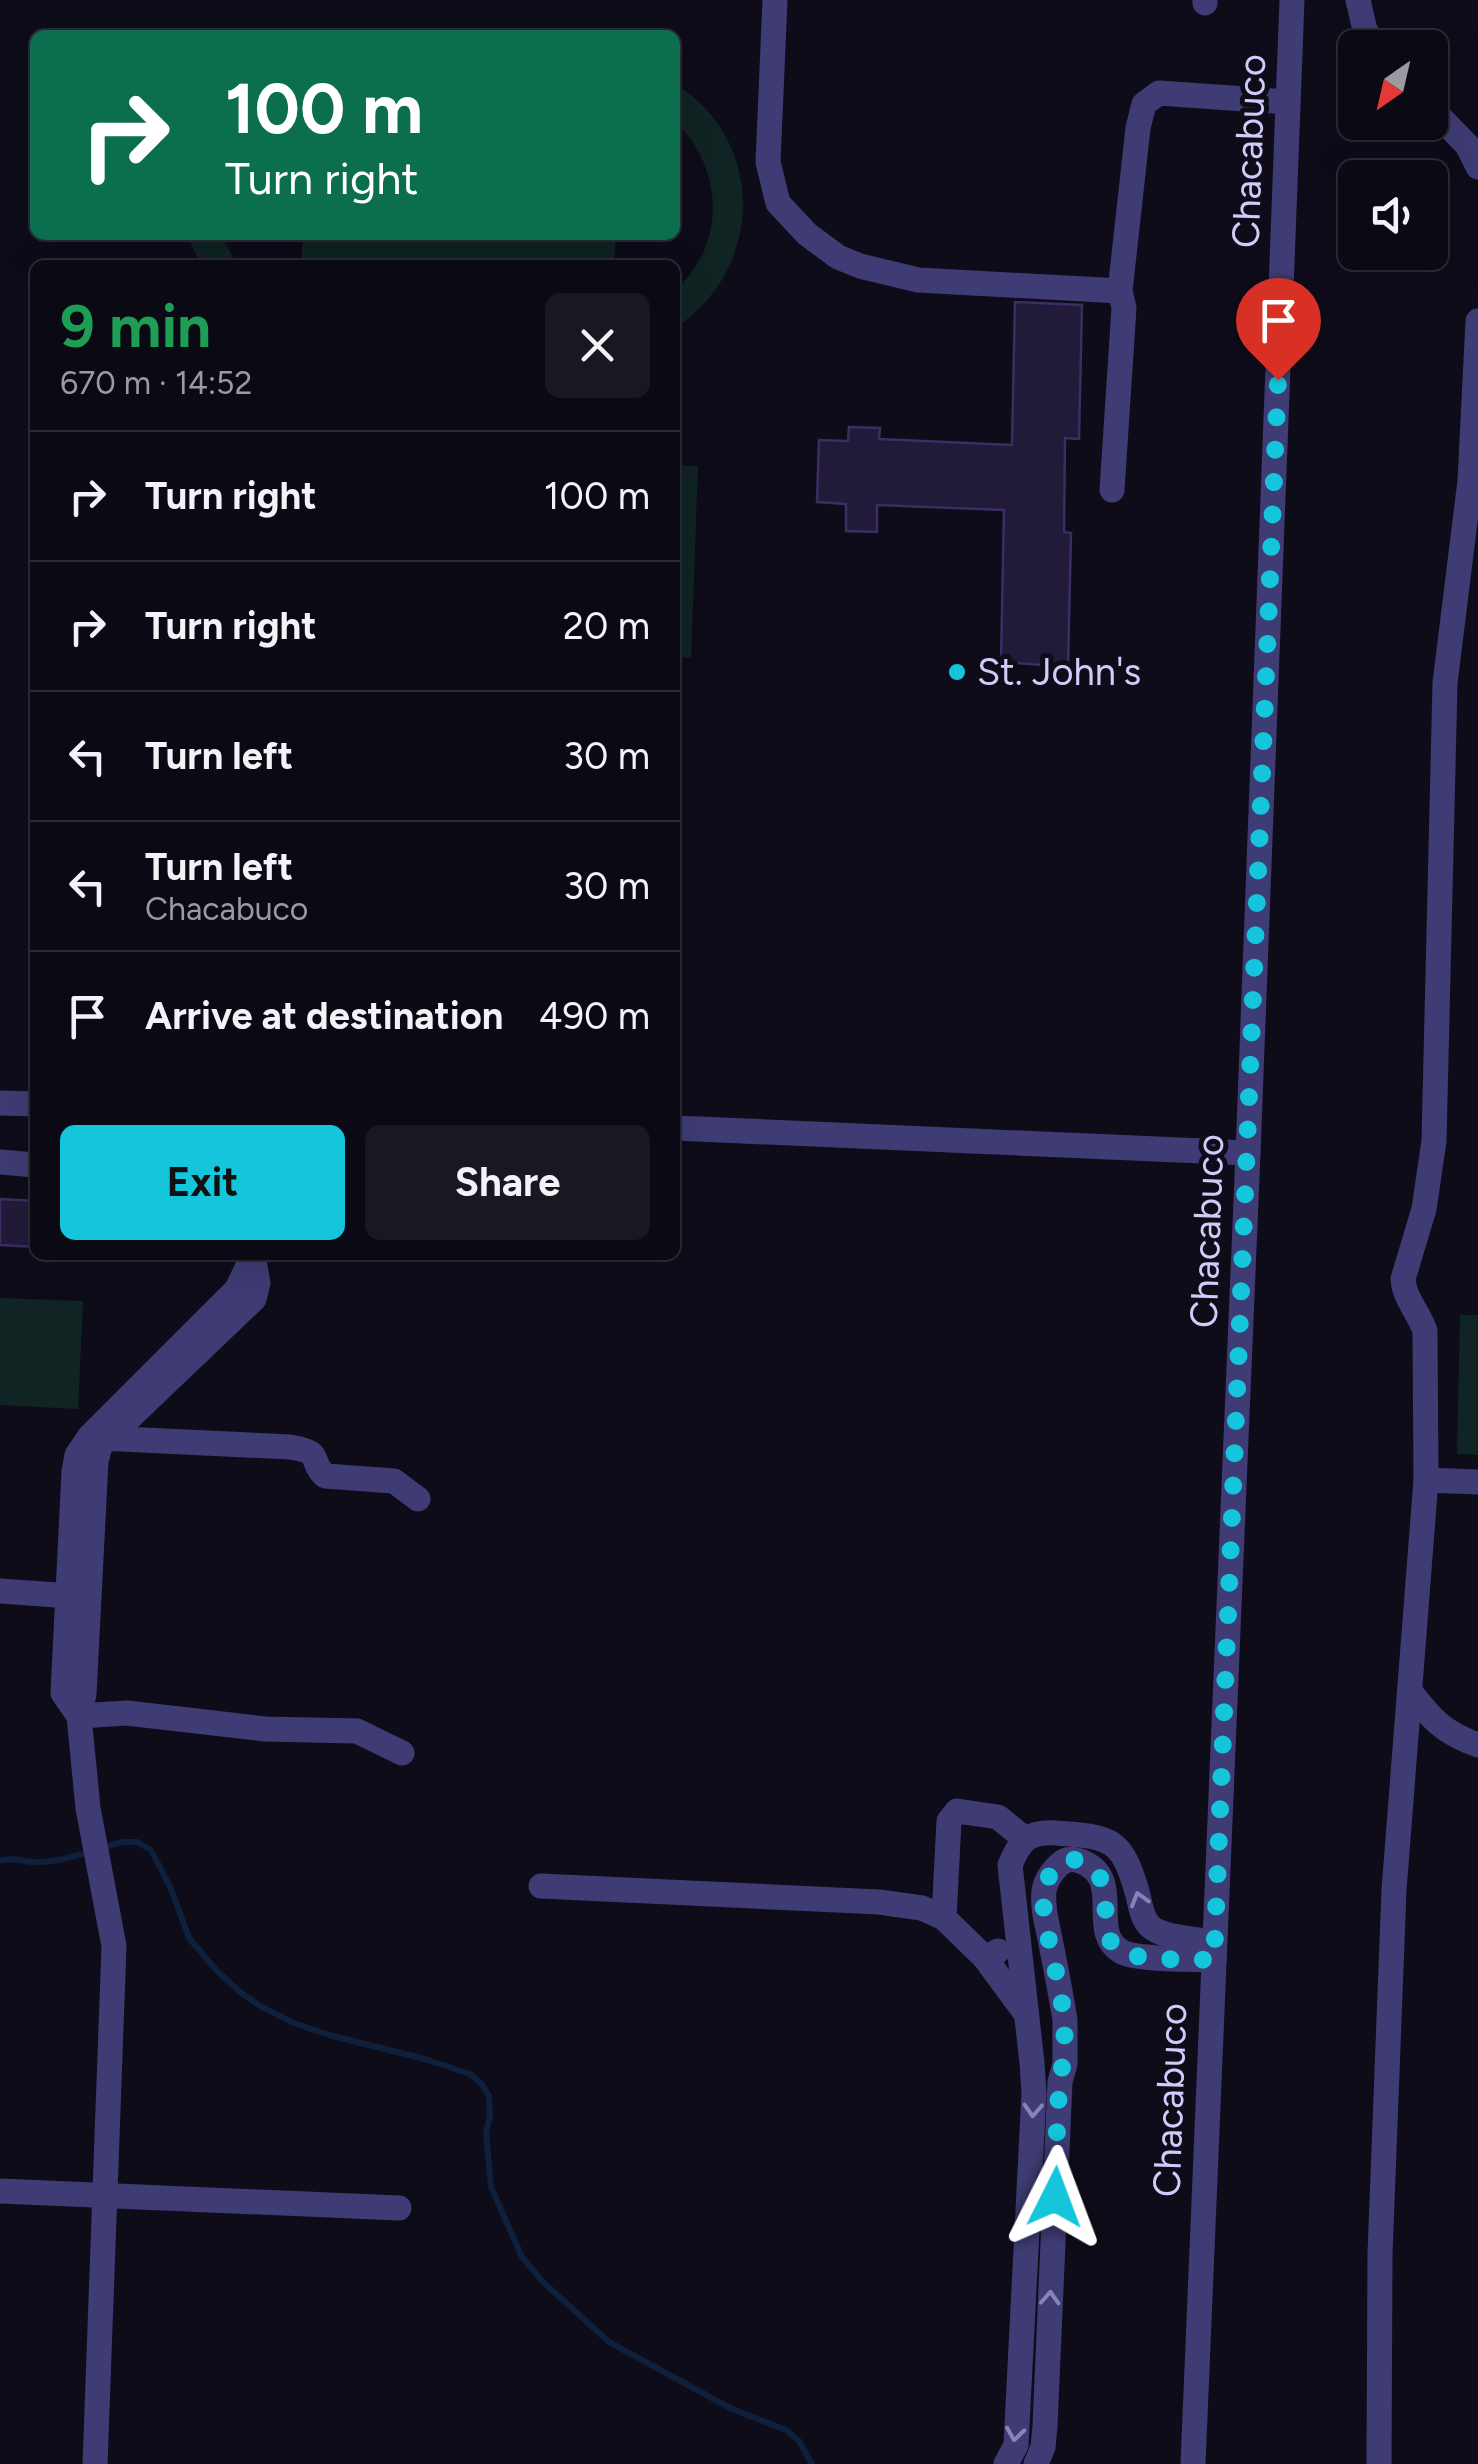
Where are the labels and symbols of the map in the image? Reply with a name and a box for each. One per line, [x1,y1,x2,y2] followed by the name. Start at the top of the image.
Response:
[1338,30,1448,140] north arrow
[1223,53,1275,249] street label: Chacabuco
[1236,278,1321,381] pin
[977,649,1141,695] place label: St. John's
[946,661,968,683] marker: St. John's
[1181,1133,1233,1329] street label: Chacabuco
[1130,1891,1151,1908] one-way arrow
[1144,2002,1196,2198] street label: Chacabuco
[1023,2103,1044,2119] one-way arrow
[1003,2145,1107,2249] position arrow
[1040,2289,1061,2305] one-way arrow
[1005,2426,1026,2443] one-way arrow

